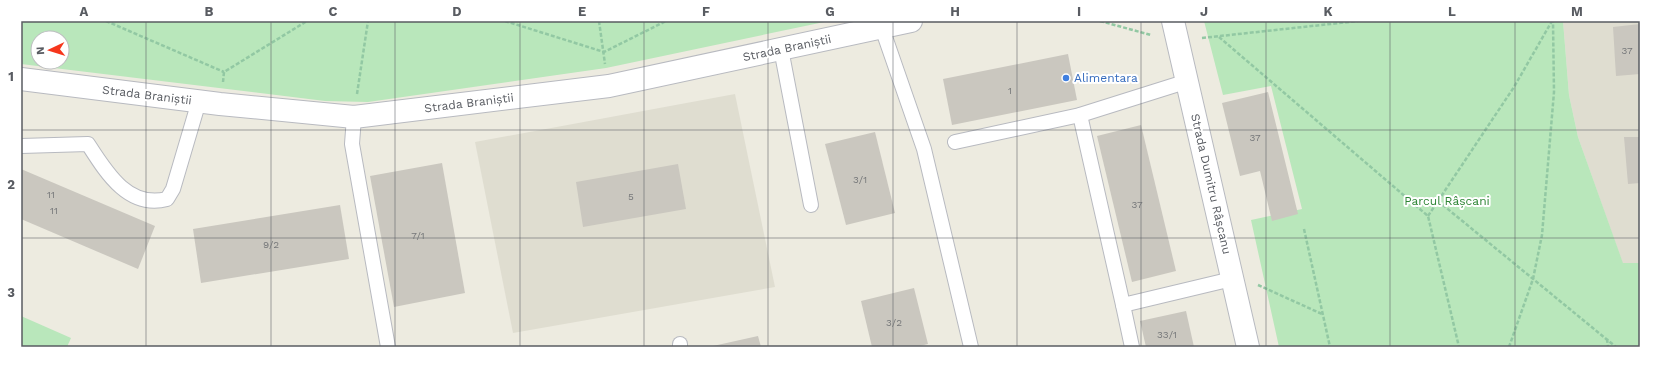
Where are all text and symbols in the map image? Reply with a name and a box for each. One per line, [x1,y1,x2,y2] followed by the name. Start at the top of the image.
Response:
[80,4,89,19] text: A
[205,4,214,19] text: B
[329,4,338,19] text: C
[452,4,462,19] text: D
[578,4,586,19] text: E
[702,4,710,19] text: F
[825,4,835,19] text: G
[950,4,960,19] text: H
[1077,4,1081,19] text: I
[1200,4,1208,19] text: J
[1323,4,1333,19] text: K
[1448,4,1456,19] text: L
[1571,4,1583,19] text: M
[30,30,70,70] north arrow
[741,32,833,64] street label: Strada Braniștii
[1621,45,1633,56] house number: 37
[34,46,47,55] text: N
[8,69,14,84] text: 1
[1074,71,1138,85] place label: Alimentara
[1061,73,1071,83] marker: Alimentara
[101,83,193,107] street label: Strada Braniștii
[1008,85,1012,96] house number: 1
[423,91,515,115] street label: Strada Braniștii
[1188,112,1234,256] street label: Strada Dumitru Râșcanu
[1249,132,1261,143] house number: 37
[853,174,867,185] house number: 3/1
[7,177,15,192] text: 2
[47,189,55,200] house number: 11
[628,191,634,202] house number: 5
[1404,194,1490,208] park label: Parcul Râșcani
[1131,199,1143,210] house number: 37
[50,205,58,216] house number: 11
[411,230,425,241] house number: 7/1
[263,239,279,250] house number: 9/2
[7,285,15,300] text: 3
[886,317,902,328] house number: 3/2
[1157,329,1177,340] house number: 33/1

